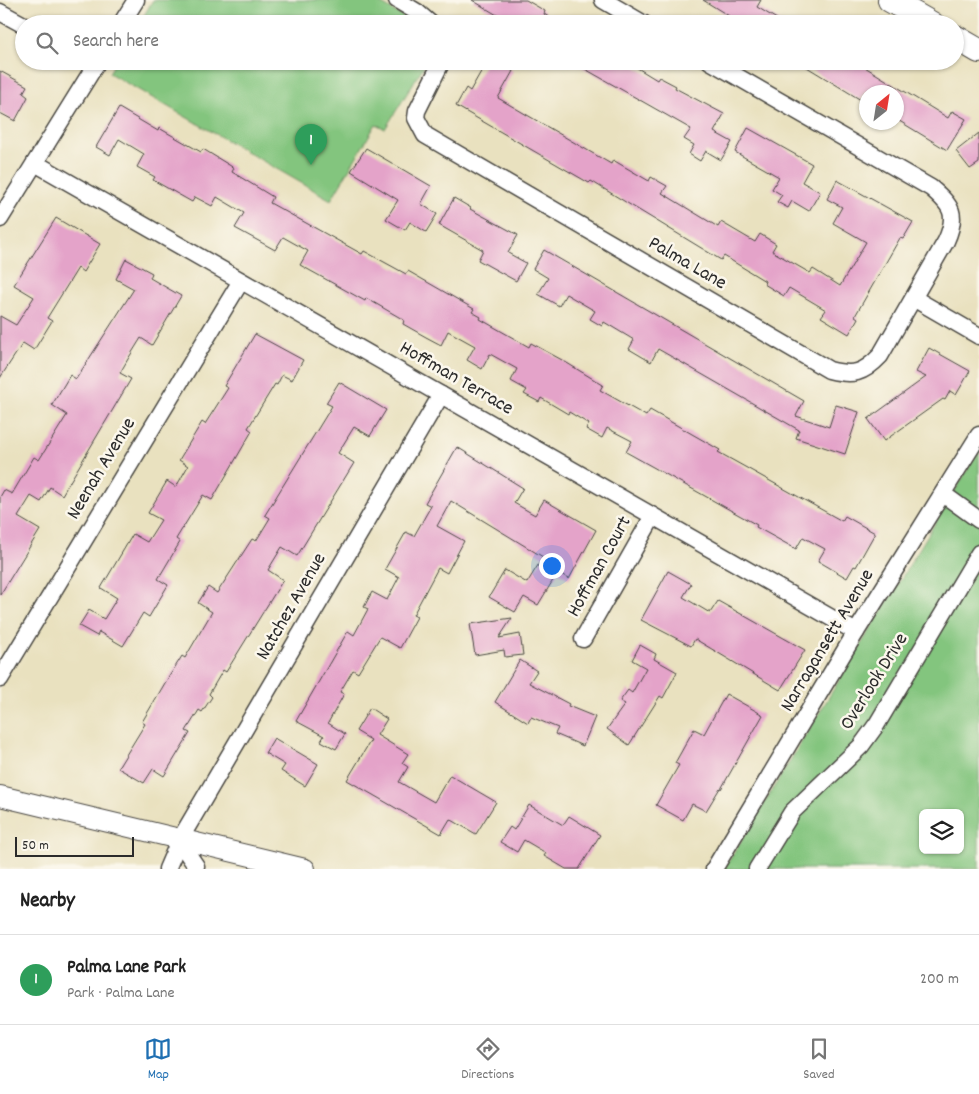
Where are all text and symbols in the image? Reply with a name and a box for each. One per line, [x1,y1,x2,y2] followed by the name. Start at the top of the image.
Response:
[15,15,964,70] search box
[33,29,61,57] icon: search
[73,29,159,56] text: Search here
[859,85,904,130] north arrow
[295,124,327,165] pin: 1
[643,230,732,298] street label: Palma Lane
[394,335,518,423] street label: Hoffman Terrace
[60,413,144,525] street label: Neenah Avenue
[561,511,639,623] street label: Hoffman Court
[250,548,334,666] street label: Natchez Avenue
[539,553,565,579] your location
[774,564,882,718] street label: Narragansett Avenue
[834,628,916,736] street label: Overlook Drive
[919,809,964,854] map controls
[919,809,964,854] button: layers
[15,834,134,857] scale bar
[22,836,49,856] text: 50 m
[20,887,75,917] text: Nearby
[67,955,186,982] text: Palma Lane Park
[34,968,38,991] text: 1
[920,968,959,991] text: 200 m
[67,982,174,1005] text: Park · Palma Lane
[144,1035,172,1085] tab: Map
[461,1035,514,1085] tab: Directions
[803,1035,835,1085] tab: Saved

